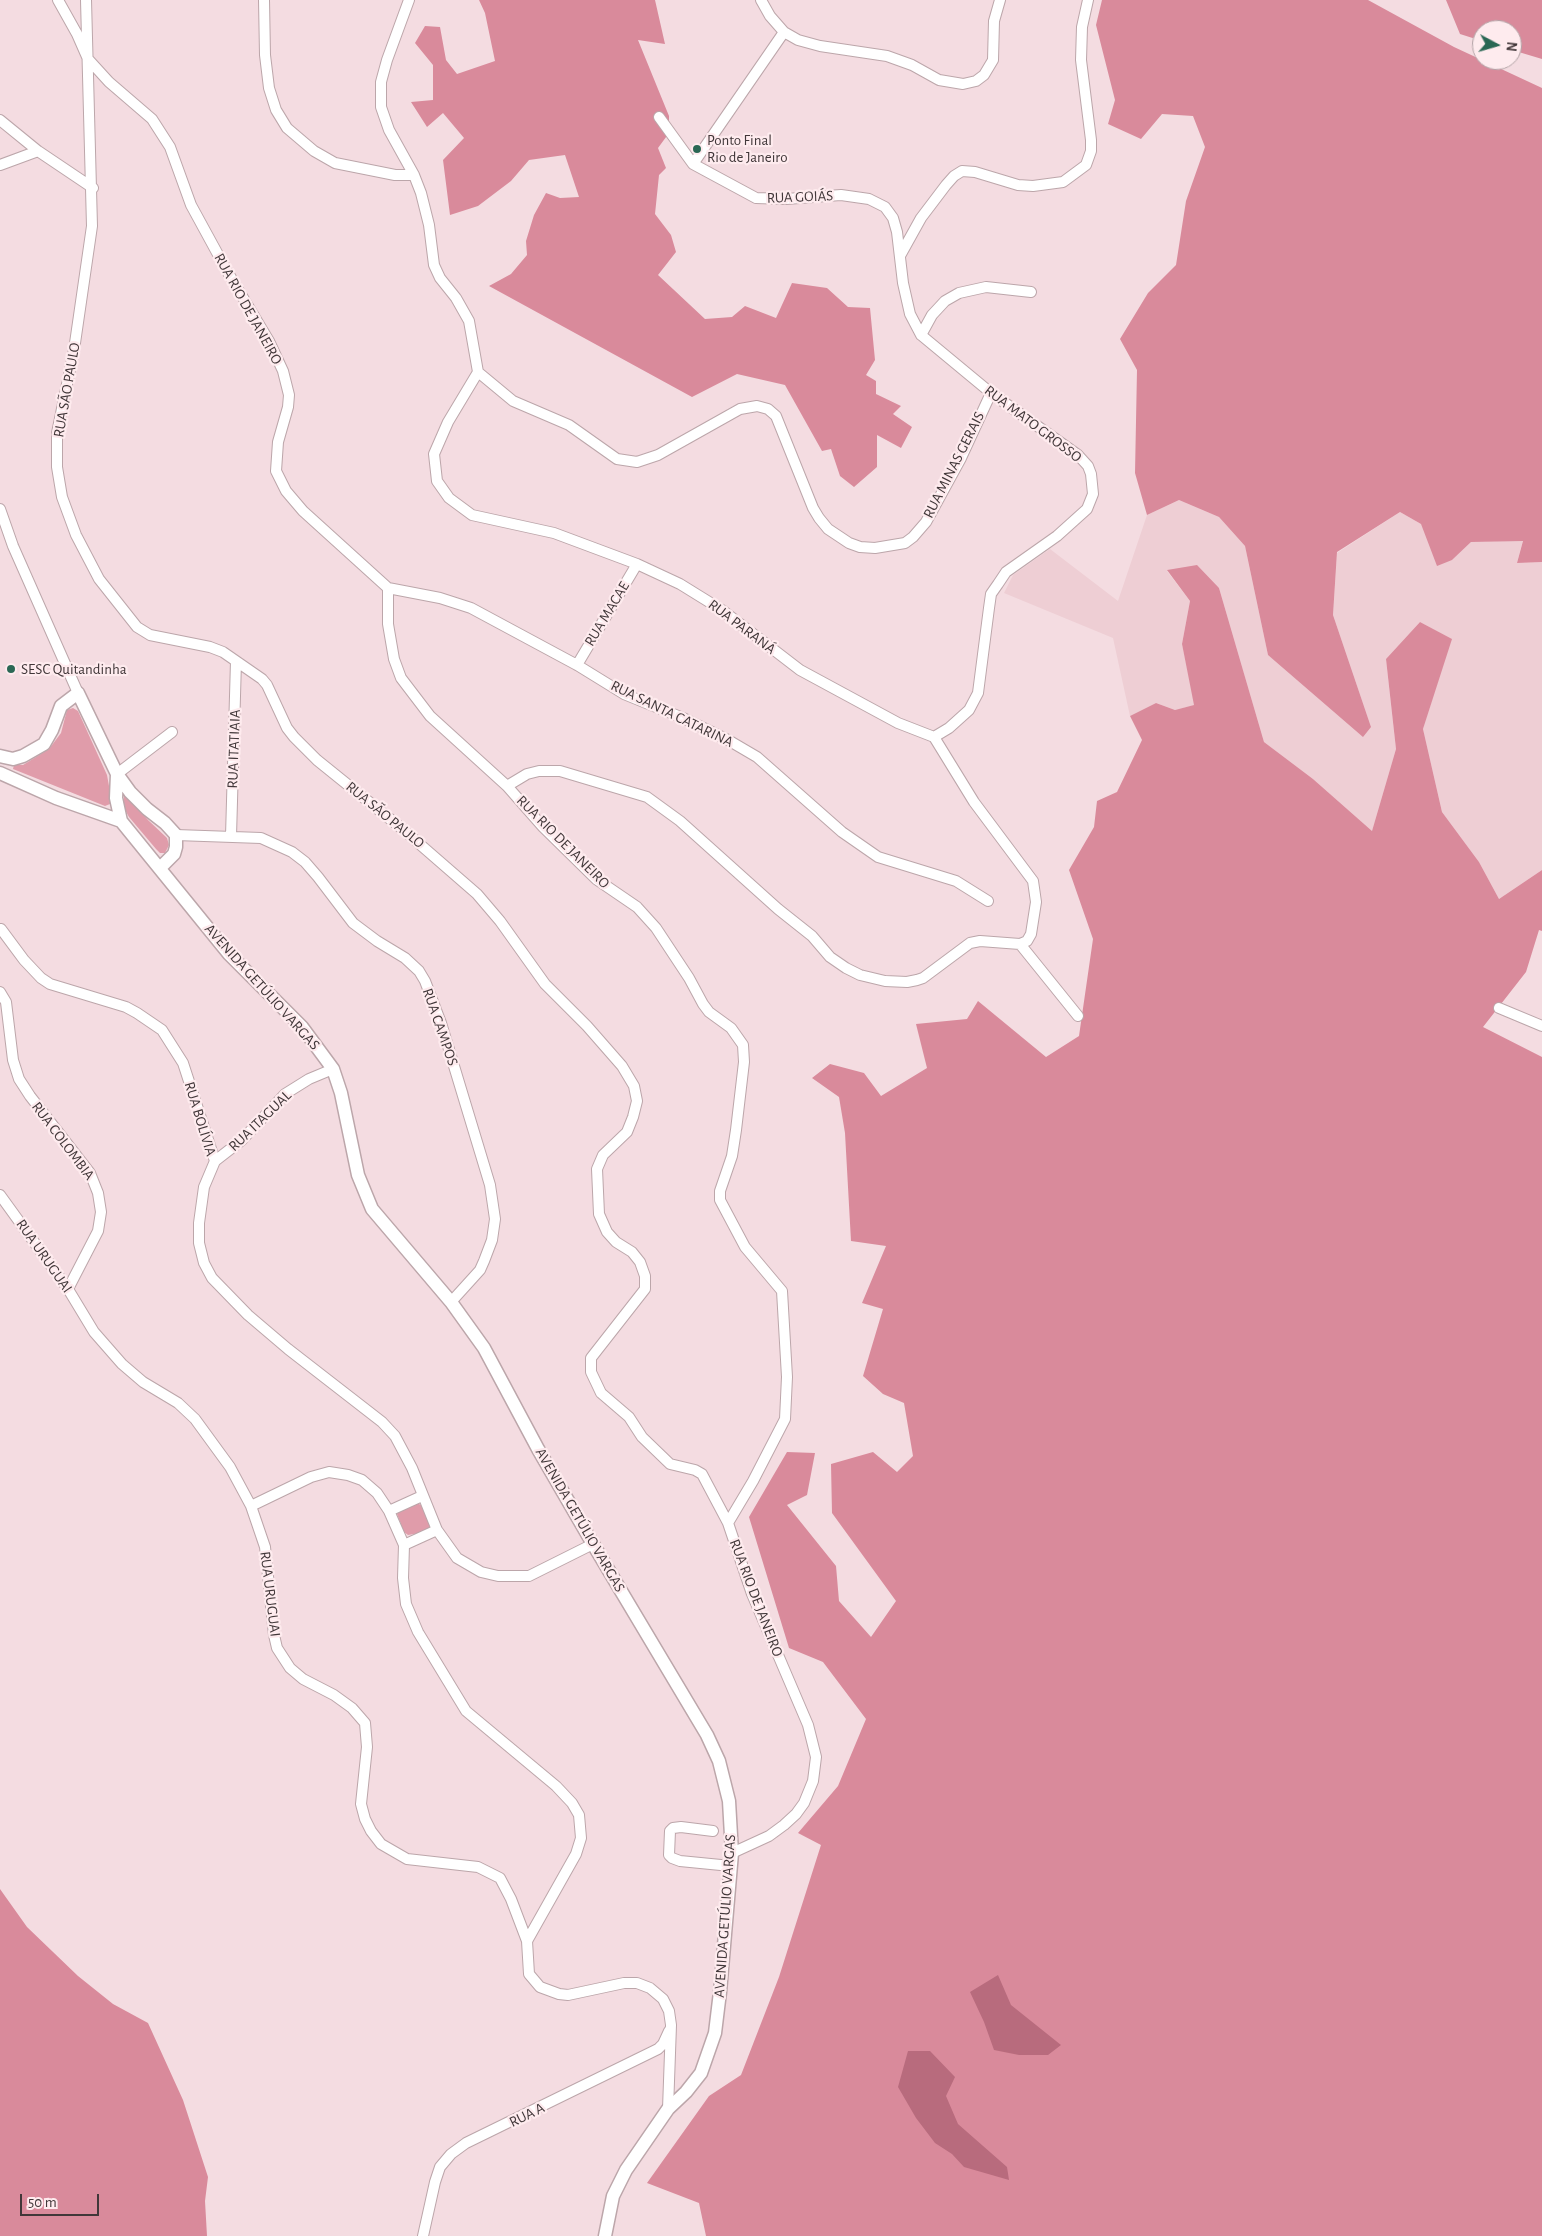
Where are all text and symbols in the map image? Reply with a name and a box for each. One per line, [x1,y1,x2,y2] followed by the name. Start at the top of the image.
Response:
[1472,20,1522,70] north arrow
[1503,41,1518,52] text: N
[707,131,788,166] place label: Ponto Final Rio de Janeiro
[691,143,703,155] marker: Ponto Final Rio de Janeiro
[766,187,834,207] street label: RUA GOIÁS
[210,250,286,368] street label: RUA RIO DE JANEIRO
[50,341,84,439] street label: RUA SÃO PAULO
[981,382,1085,466] street label: RUA MATO GROSSO
[919,409,989,521] street label: RUA MINAS GERAIS
[581,578,633,650] street label: RUA MACAE
[705,596,779,658] street label: RUA PARANÁ
[21,660,127,678] place label: SESC Quitandinha
[5,663,17,675] marker: SESC Quitandinha
[608,677,736,751] street label: RUA SANTA CATARINA
[224,709,244,789] street label: RUA ITATIAIA
[342,778,428,852] street label: RUA SÃO PAULO
[513,792,613,892] street label: RUA RIO DE JANEIRO
[201,920,323,1054] street label: AVENIDA GETÚLIO VARGAS
[418,986,462,1068] street label: RUA CAMPOS
[180,1080,220,1158] street label: RUA BOLÍVIA
[225,1087,295,1155] street label: RUA ITAGUAL
[28,1098,98,1184] street label: RUA COLOMBIA
[12,1216,76,1296] street label: RUA URUGUAI
[531,1445,629,1595] street label: AVENIDA GETÚLIO VARGAS
[725,1537,787,1659] street label: RUA RIO DE JANEIRO
[256,1550,284,1638] street label: RUA URUGUAI
[710,1834,740,1998] street label: AVENIDA GETÚLIO VARGAS
[506,2099,548,2131] street label: RUA A
[22,2184,101,2216] scale bar
[28,2195,57,2210] text: 50 m

